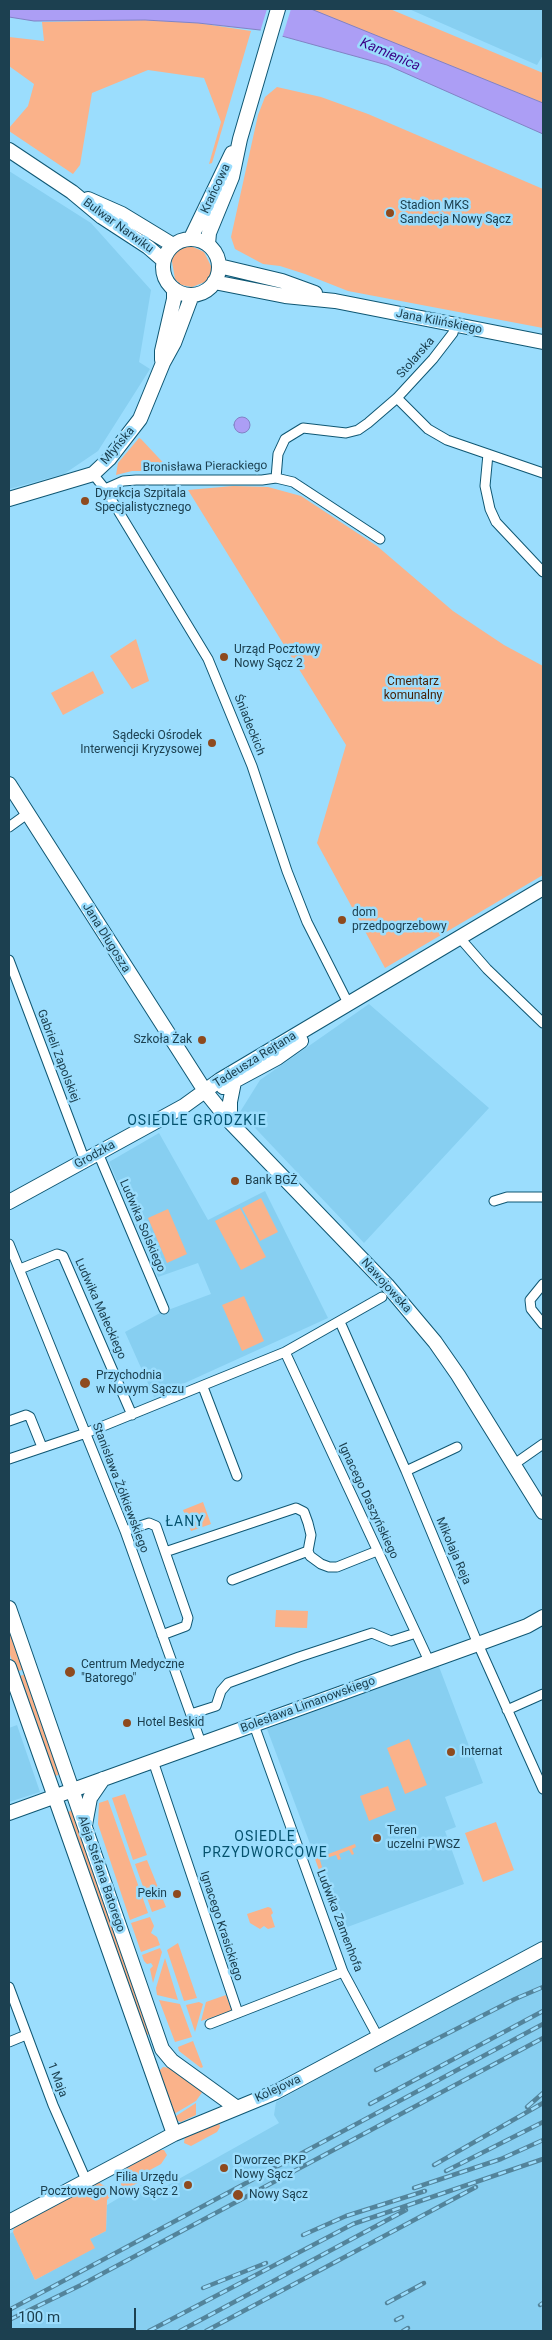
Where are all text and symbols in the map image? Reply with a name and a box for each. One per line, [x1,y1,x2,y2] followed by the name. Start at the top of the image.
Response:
[357,35,423,75] water label: Kamienica
[198,162,234,216] street label: Krańcowa
[80,196,156,256] street label: Bulwar Narwiku
[400,199,511,227] place label: Stadion MKS Sandecja Nowy Sącz
[384,207,396,219] marker: Stadion MKS Sandecja Nowy Sącz
[395,307,483,337] street label: Jana Kilińskiego
[394,334,438,382] street label: Stolarska
[98,424,138,468] street label: Młyńska
[143,459,267,475] street label: Bronisława Pierackiego
[95,487,191,515] place label: Dyrekcja Szpitala Specjalistycznego
[79,495,91,507] marker: Dyrekcja Szpitala Specjalistycznego
[234,643,320,671] place label: Urząd Pocztowy Nowy Sącz 2
[218,651,230,663] marker: Urząd Pocztowy Nowy Sącz 2
[384,675,442,703] park label: Cmentarz komunalny
[230,692,268,758] street label: Śniadeckich
[80,729,202,757] place label: Sądecki Ośrodek Interwencji Kryzysowej
[206,737,218,749] marker: Sądecki Ośrodek Interwencji Kryzysowej
[79,901,133,975] street label: Jana Długosza
[352,906,447,934] place label: dom przedpogrzebowy
[336,914,348,926] marker: dom przedpogrzebowy
[34,1008,82,1104] street label: Gabrieli Zapolskiej
[211,1029,299,1091] street label: Tadeusza Rejtana
[133,1033,192,1047] place label: Szkoła Żak
[196,1034,208,1046] marker: Szkoła Żak
[125,1113,269,1129] district label: OSIEDLE GRODZKIE
[72,1138,118,1172] street label: Grodzka
[245,1174,298,1188] place label: Bank BGŻ
[229,1175,241,1187] marker: Bank BGŻ
[116,1178,168,1274] street label: Ludwika Solskiego
[71,1256,129,1362] street label: Ludwika Małeckiego
[358,1256,414,1316] street label: Nawojowska
[96,1369,184,1397] place label: Przychodnia w Nowym Sączu
[78,1376,92,1390] marker: Przychodnia w Nowym Sączu
[88,1421,152,1555] street label: Stanisława Żółkiewskiego
[335,1441,401,1561] street label: Ignacego Daszyńskiego
[165,1514,205,1530] district label: ŁANY
[432,1515,474,1587] street label: Mikołaja Reja
[81,1658,184,1686] place label: Centrum Medyczne "Batorego"
[63,1665,77,1679] marker: Centrum Medyczne "Batorego"
[239,1674,377,1736] street label: Bolesława Limanowskiego
[137,1716,204,1730] place label: Hotel Beskid
[121,1717,133,1729] marker: Hotel Beskid
[461,1745,502,1759] place label: Internat
[445,1746,457,1758] marker: Internat
[74,1814,128,1934] street label: Aleja Stefana Batorego
[387,1824,460,1852] place label: Teren uczelni PWSZ
[201,1829,329,1861] district label: OSIEDLE PRZYDWORCOWE
[371,1832,383,1844] marker: Teren uczelni PWSZ
[313,1868,365,1974] street label: Ludwika Zamenhofa
[196,1869,246,1983] street label: Ignacego Krasickiego
[138,1887,167,1901] place label: Pekin
[171,1888,183,1900] marker: Pekin
[44,2061,70,2099] street label: 1 Maja
[253,2072,303,2106] street label: Kolejowa
[234,2154,306,2182] place label: Dworzec PKP Nowy Sącz
[218,2162,230,2174] marker: Dworzec PKP Nowy Sącz
[40,2171,178,2199] place label: Filia Urzędu Pocztowego Nowy Sącz 2
[182,2179,194,2191] marker: Filia Urzędu Pocztowego Nowy Sącz 2
[231,2188,245,2202] marker: Nowy Sącz
[249,2188,308,2202] place label: Nowy Sącz
[12,2298,139,2330] scale bar
[18,2308,60,2326] text: 100 m

